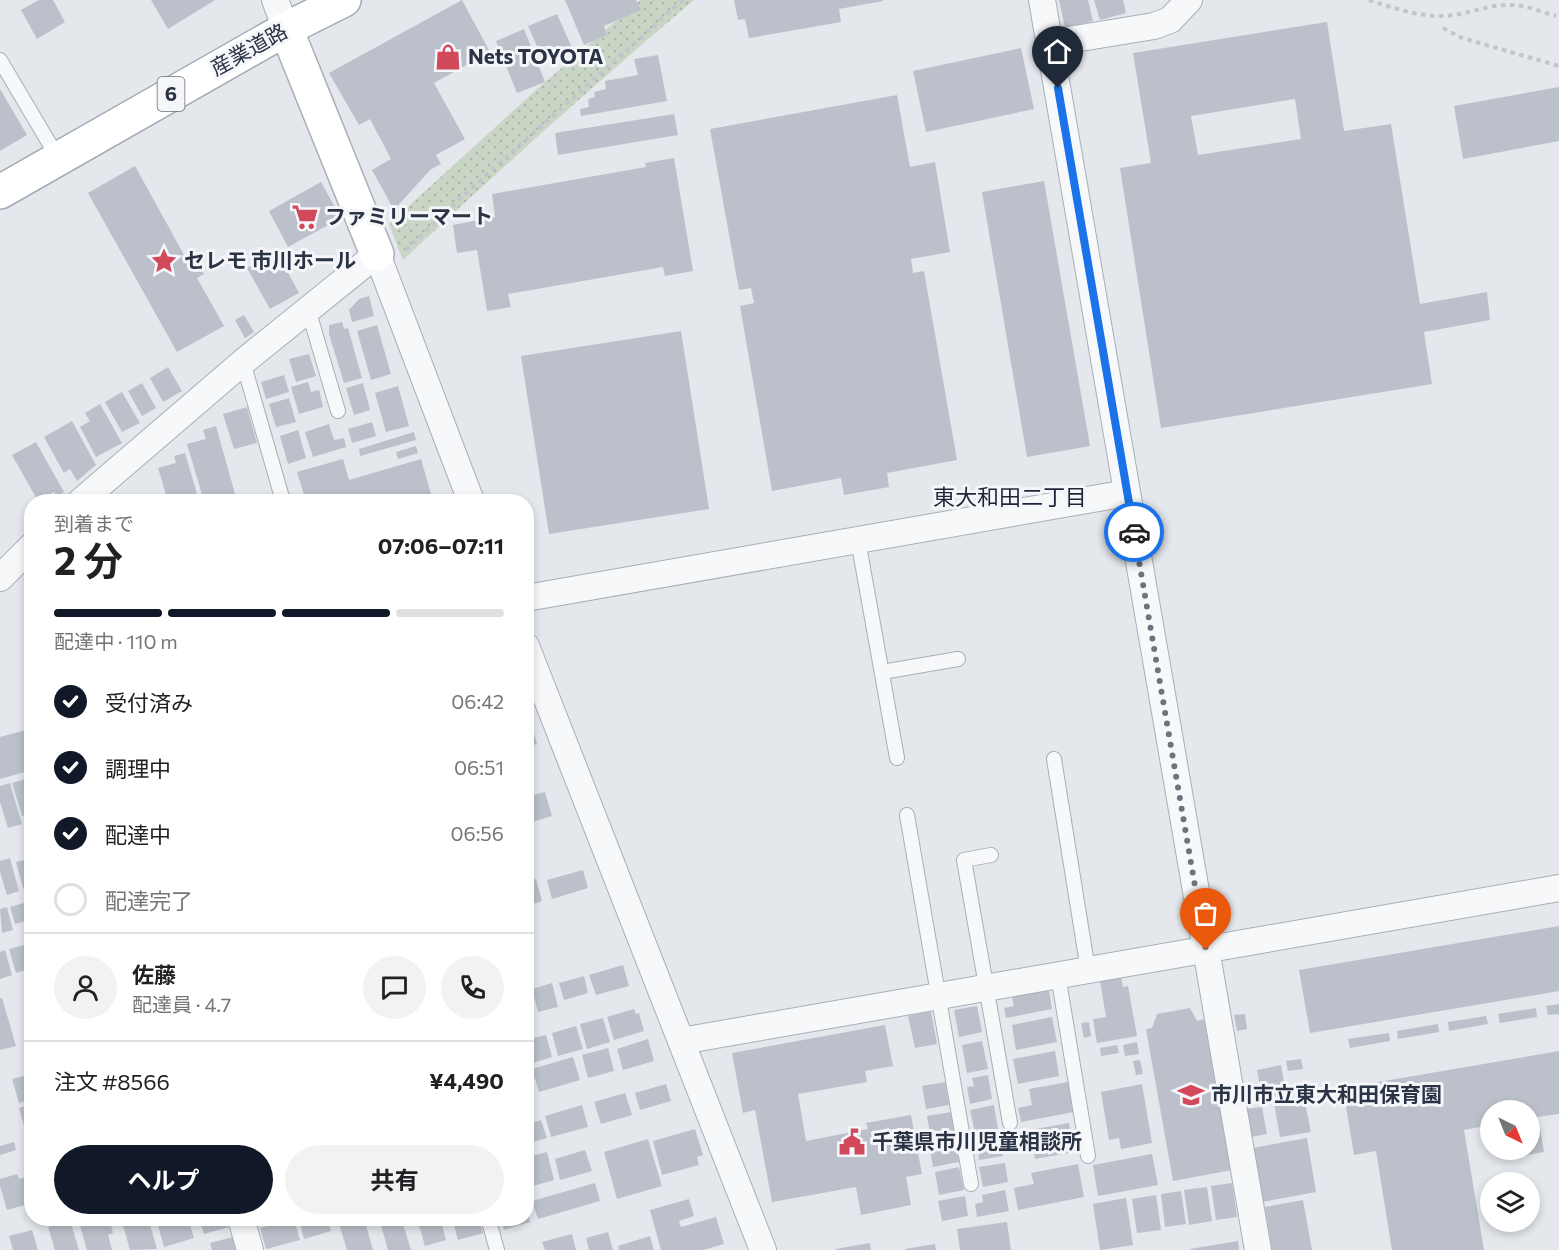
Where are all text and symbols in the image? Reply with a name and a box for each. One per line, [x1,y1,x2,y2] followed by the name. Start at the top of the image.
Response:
[205,17,291,80] street label: 産業道路
[1032,26,1083,88] pin
[1041,35,1074,68] icon: home
[433,42,463,72] shop icon: Nets TOYOTA
[468,43,603,68] place label: Nets TOYOTA
[158,77,184,111] road number: 6
[290,202,320,232] supermarket icon: ファミリーマート
[325,203,493,228] place label: ファミリーマート
[149,246,179,276] place icon: セレモ 市川ホール
[184,247,356,272] place label: セレモ 市川ホール
[933,483,1087,510] district label: 東大和田二丁目
[1104,502,1164,562] courier
[54,511,134,535] text: 到着まで
[1118,516,1151,549] icon: car
[378,532,504,559] text: 07:06–07:11
[54,535,123,583] text: 2 分
[54,629,178,653] text: 配達中 · 110 m
[54,685,87,718] icon: check
[105,689,193,716] text: 受付済み
[451,689,504,713] text: 06:42
[54,751,87,784] icon: check
[105,755,171,782] text: 調理中
[454,755,504,779] text: 06:51
[54,817,87,850] icon: check
[105,821,171,848] text: 配達中
[450,821,504,845] text: 06:56
[105,887,193,914] text: 配達完了
[1180,888,1231,950] pin
[1189,897,1222,930] icon: bag
[54,956,117,1019] button: person
[363,956,426,1019] button: chat
[441,956,504,1019] button: phone
[132,961,176,988] text: 佐藤
[132,992,231,1016] text: 配達員 · 4.7
[429,1067,504,1094] text: ¥4,490
[54,1068,170,1095] text: 注文 #8566
[1176,1080,1206,1110] school or university icon: 市川市立東大和田保育園
[1211,1081,1442,1106] place label: 市川市立東大和田保育園
[1480,1100,1540,1160] north arrow
[1480,1100,1540,1232] map controls
[837,1127,867,1157] public building icon: 千葉県市川児童相談所
[872,1128,1082,1153] place label: 千葉県市川児童相談所
[54,1145,273,1214] button: ヘルプ
[285,1145,504,1214] button: 共有
[1480,1172,1540,1232] button: layers

